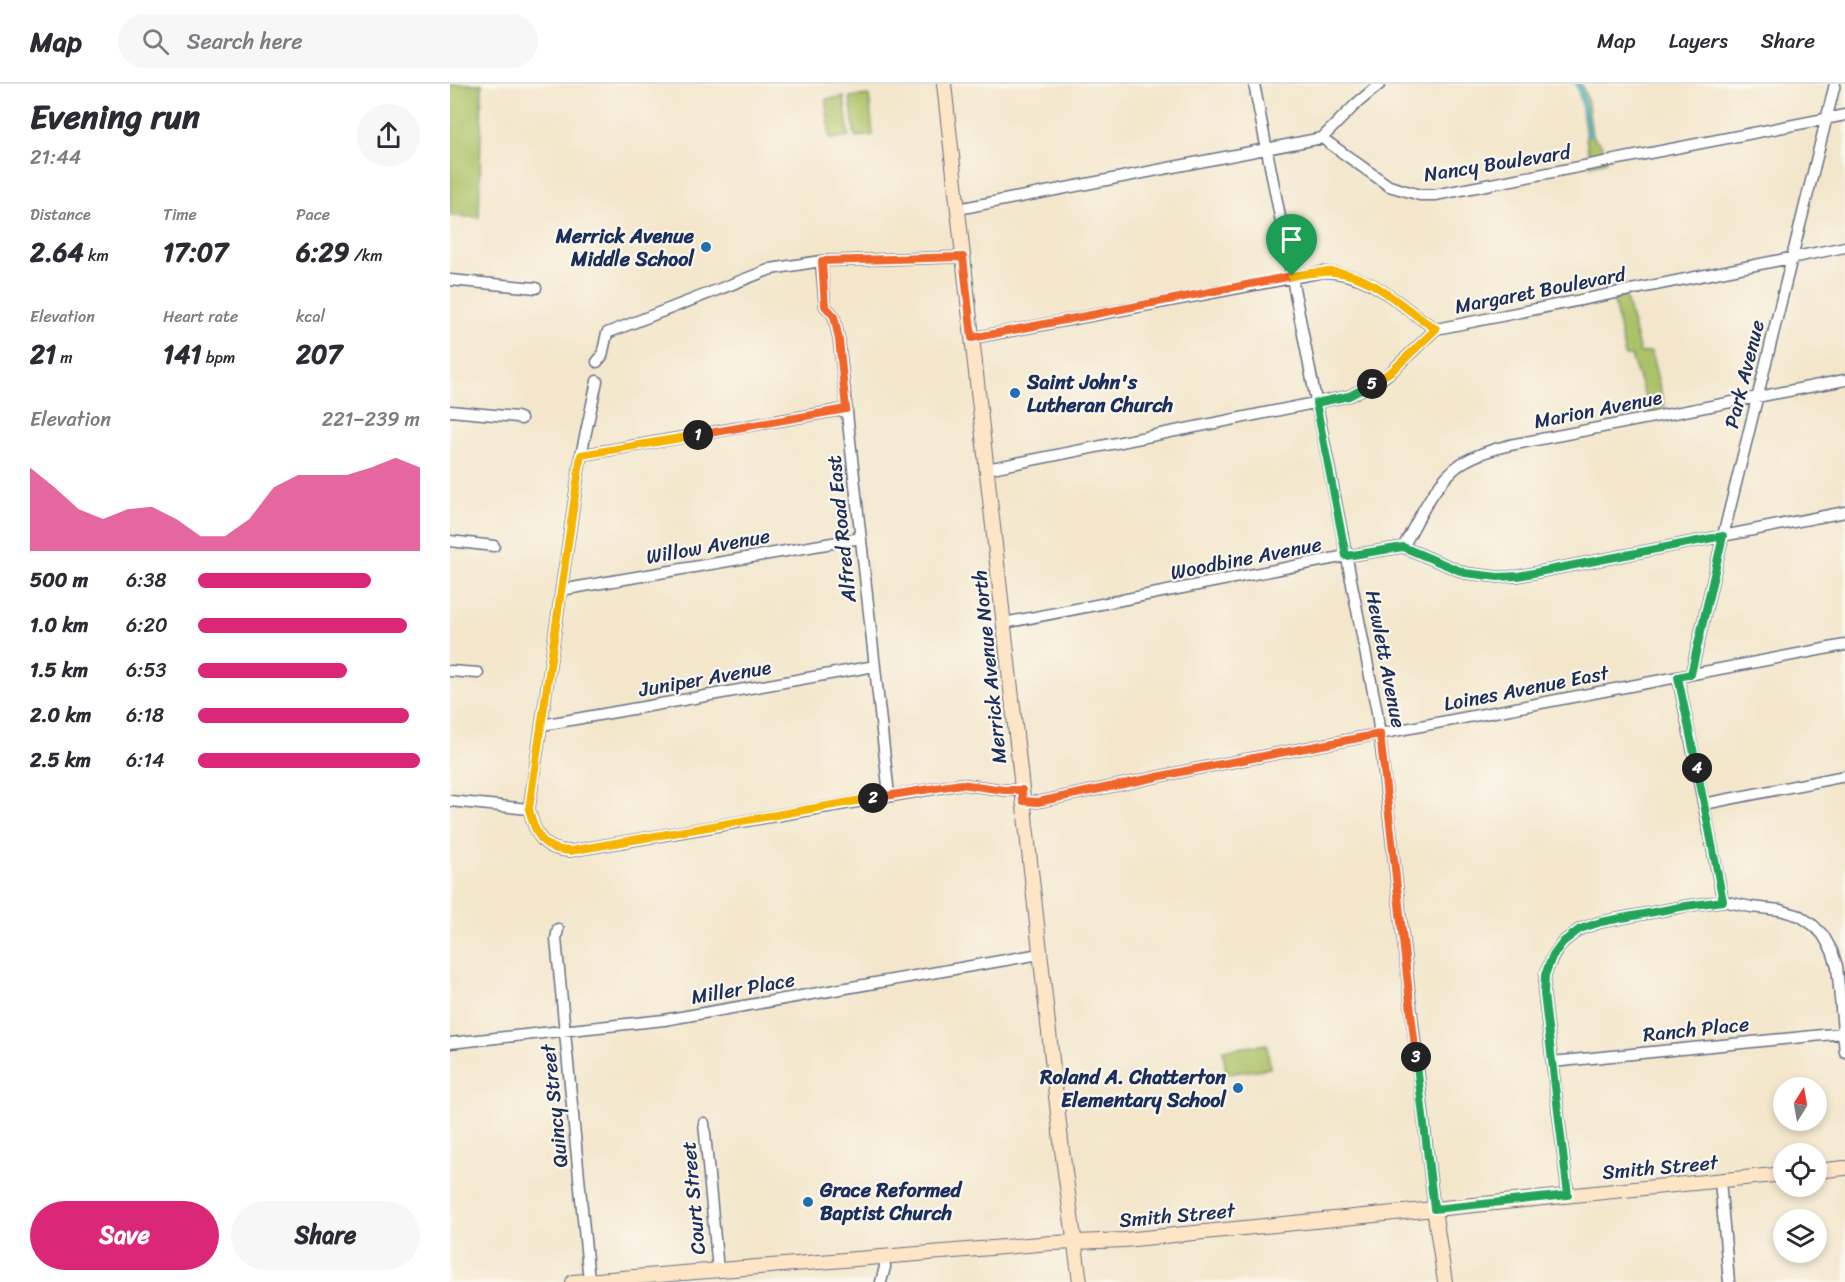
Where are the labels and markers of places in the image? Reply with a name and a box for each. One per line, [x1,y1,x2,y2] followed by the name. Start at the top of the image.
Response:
[1266,214,1317,276] pin
[555,219,695,277] place label: Merrick Avenue Middle School
[699,240,713,254] marker: Merrick Avenue Middle School
[1026,365,1174,423] place label: Saint John's Lutheran Church
[1357,369,1387,399] pin: 5
[1008,386,1022,400] marker: Saint John's Lutheran Church
[683,420,713,450] pin: 1
[1682,753,1712,783] pin: 4
[858,783,888,813] pin: 2
[1401,1042,1431,1072] pin: 3
[1039,1060,1227,1118] place label: Roland A. Chatterton Elementary School
[1231,1081,1245,1095] marker: Roland A. Chatterton Elementary School
[819,1173,964,1231] place label: Grace Reformed Baptist Church
[801,1195,815,1209] marker: Grace Reformed Baptist Church

